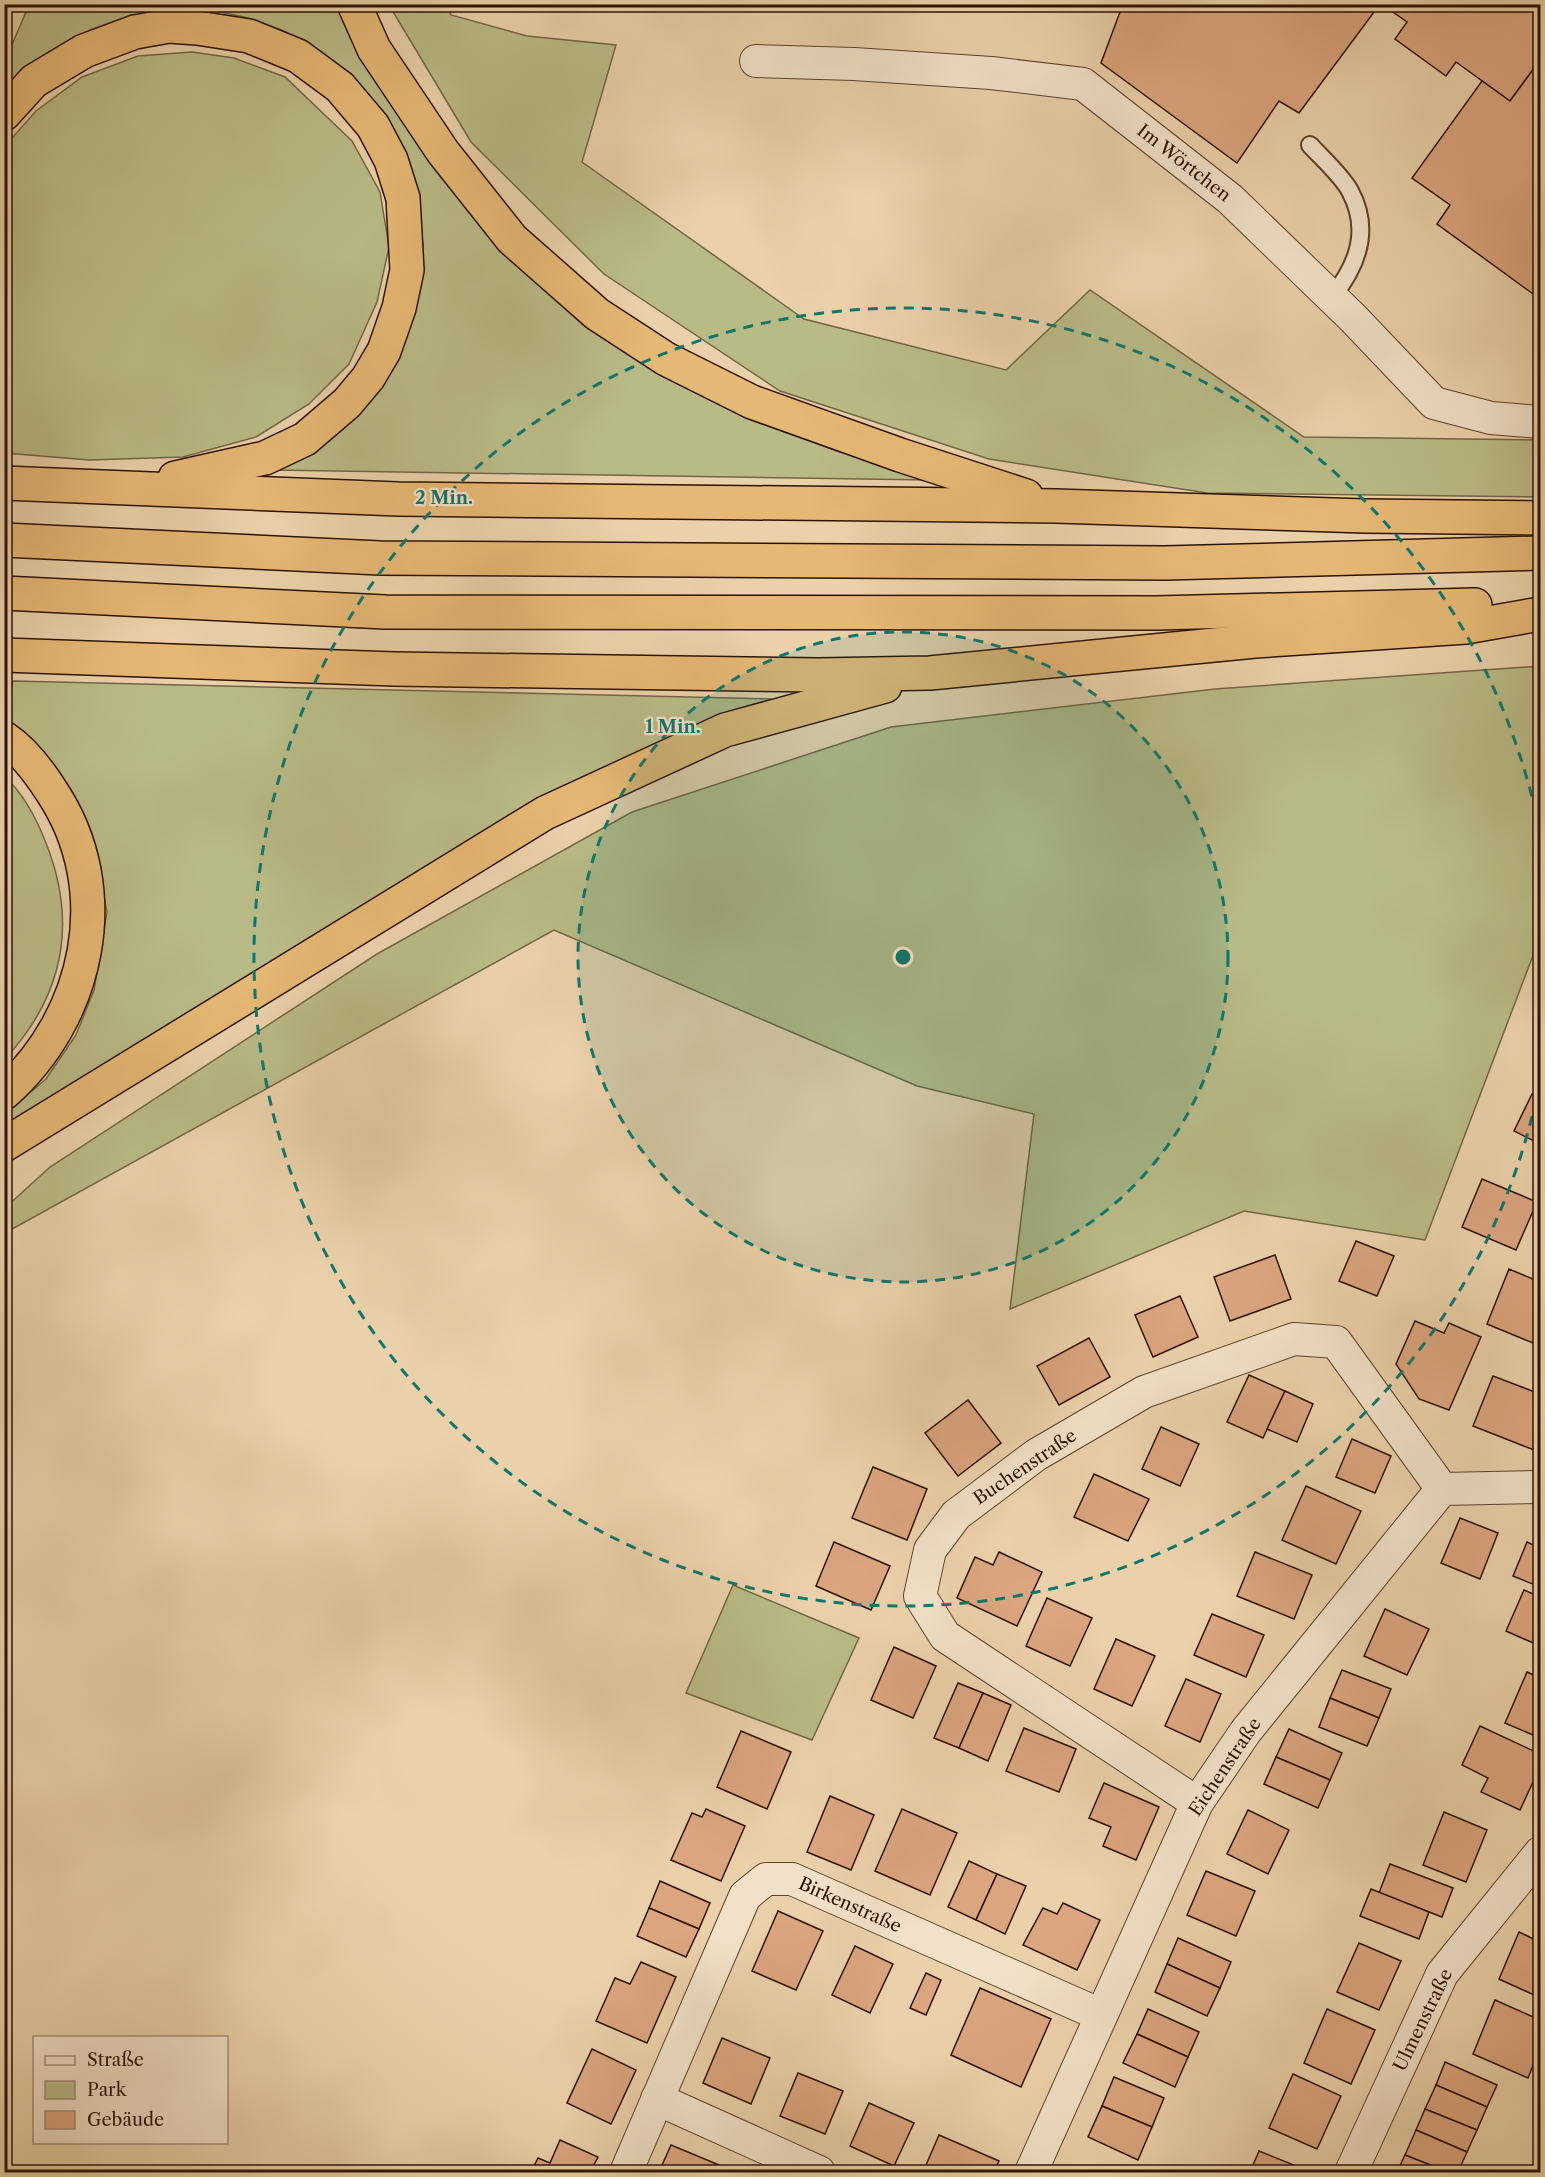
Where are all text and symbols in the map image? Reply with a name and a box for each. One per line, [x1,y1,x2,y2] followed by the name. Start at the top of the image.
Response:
[1133,120,1235,206] street label: Im Wörtchen
[415,487,473,509] text: 2 Min.
[645,716,701,738] text: 1 Min.
[893,947,913,967] centre of rings
[969,1424,1081,1510] street label: Buchenstraße
[1184,1714,1266,1820] street label: Eichenstraße
[795,1873,905,1937] street label: Birkenstraße
[1389,1965,1457,2075] street label: Ulmenstraße
[33,2036,228,2144] legend
[87,2049,144,2071] text: Straße
[87,2079,128,2101] text: Park
[87,2109,164,2131] text: Gebäude

